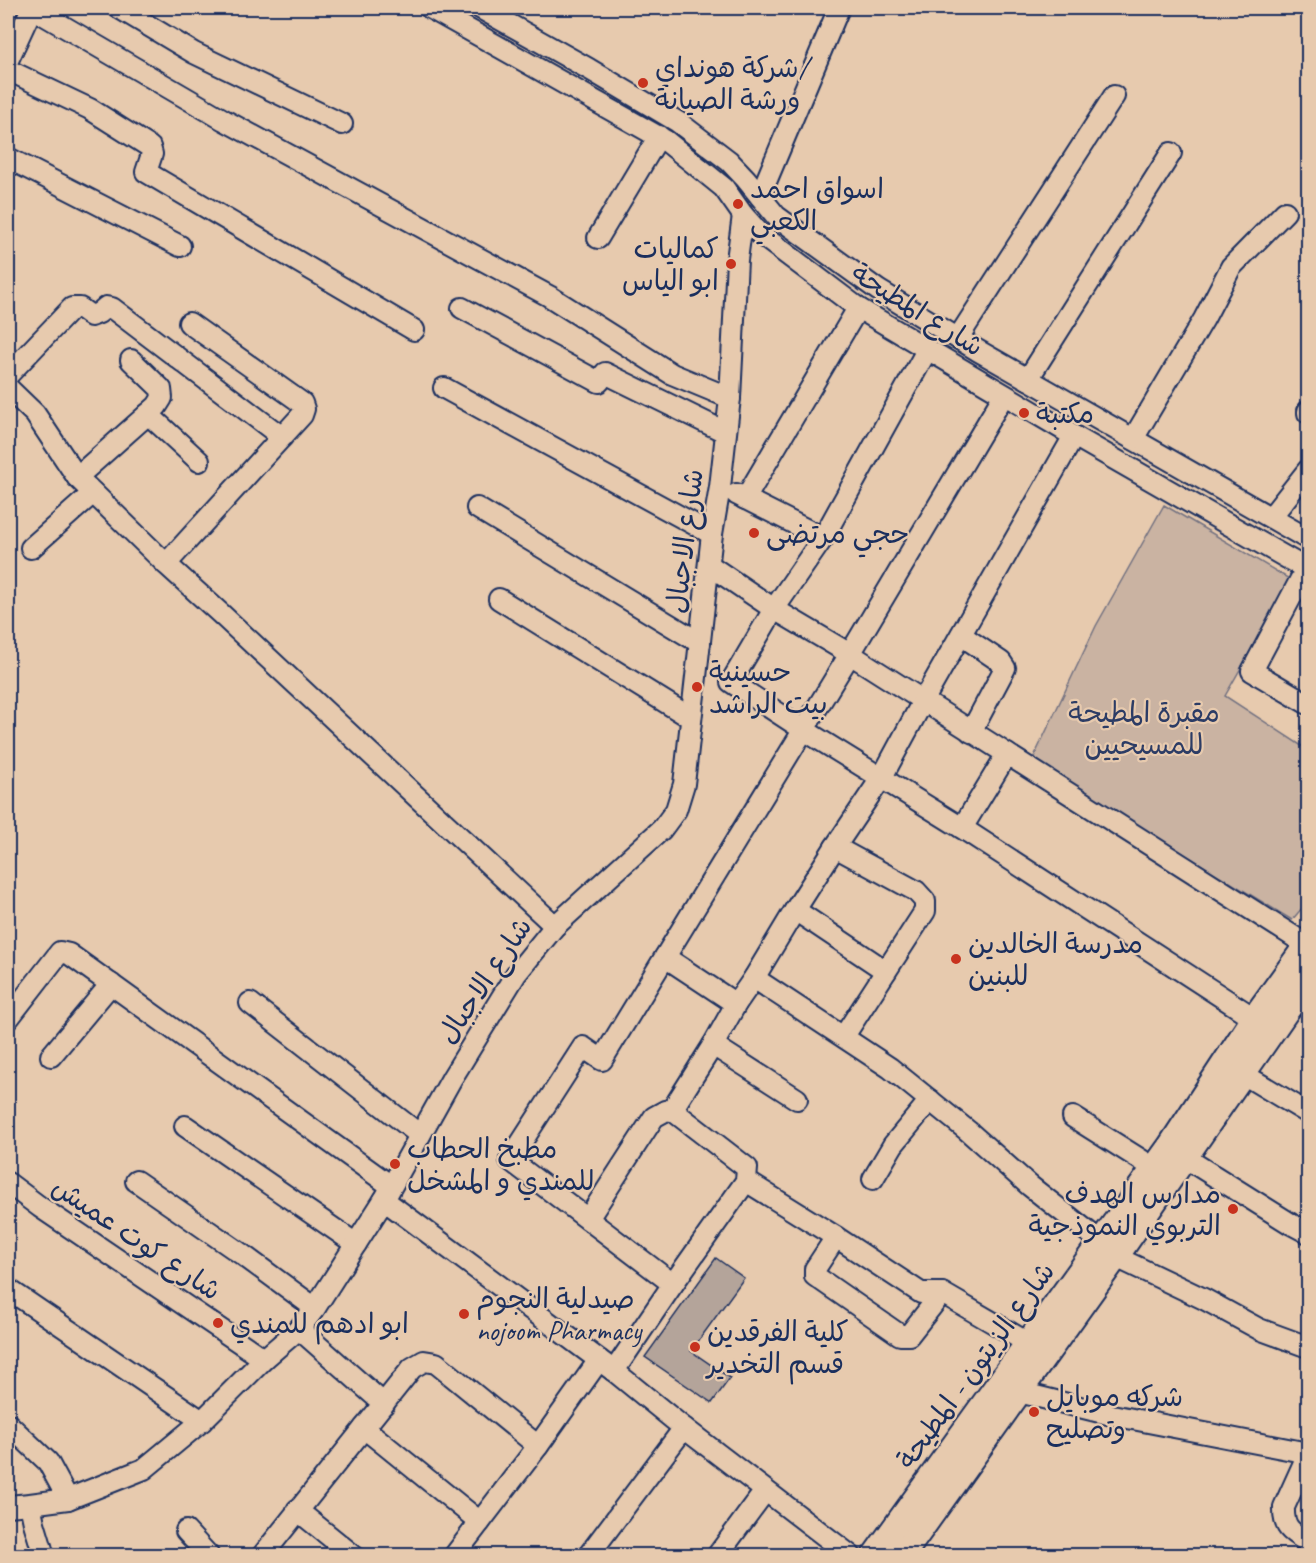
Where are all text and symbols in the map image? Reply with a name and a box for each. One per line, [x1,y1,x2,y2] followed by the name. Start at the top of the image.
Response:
[655,50,814,117] place label: شركة هونداي/ ورشة الصيانة
[636,76,650,90] marker: شركة هونداي/ ورشة الصيانة
[750,171,884,245] place label: اسواق احمد الكعبي
[731,197,745,211] marker: اسواق احمد الكعبي
[622,231,719,298] place label: كماليات ابو الياس
[844,255,990,366] street label: شارع المطيحة
[724,257,738,271] marker: كماليات ابو الياس
[1036,396,1094,431] place label: مكتبة
[1017,406,1031,420] marker: مكتبة
[658,467,713,615] street label: شارع الاجبال
[766,516,910,558] place label: حجي مرتضى
[747,526,761,540] marker: حجي مرتضى
[709,654,828,721] place label: حسينية بيت الراشد
[690,680,704,694] marker: حسينية بيت الراشد
[1068,695,1220,762] park label: مقبرة المطيحة للمسيحيين
[429,910,541,1051] street label: شارع الاجبال
[968,926,1143,993] place label: مدرسة الخالدين للبنين
[949,952,963,966] marker: مدرسة الخالدين للبنين
[407,1131,595,1201] place label: مطبخ الحطاب للمندي و المشخل
[388,1157,402,1171] marker: مطبخ الحطاب للمندي و المشخل
[44,1169,228,1310] street label: شارع كوت عميش
[1028,1176,1221,1246] place label: مدارس الهدف التربوي النموذجية
[1226,1202,1240,1216] marker: مدارس الهدف التربوي النموذجية
[889,1255,1064,1477] street label: شارع الزيتون - المطيحة
[476,1281,644,1348] place label: صيدلية النجوم nojoom Pharmacy
[230,1306,409,1345] place label: ابو ادهم للمندي
[457,1307,471,1321] marker: صيدلية النجوم nojoom Pharmacy
[705,1314,849,1385] place label: كلية الفرقدين قسم التخدير
[211,1316,225,1330] marker: ابو ادهم للمندي
[688,1340,702,1354] marker: كلية الفرقدين قسم التخدير
[1046,1379,1183,1447] place label: شركه موبايل وتصليح
[1027,1405,1041,1419] marker: شركه موبايل وتصليح

